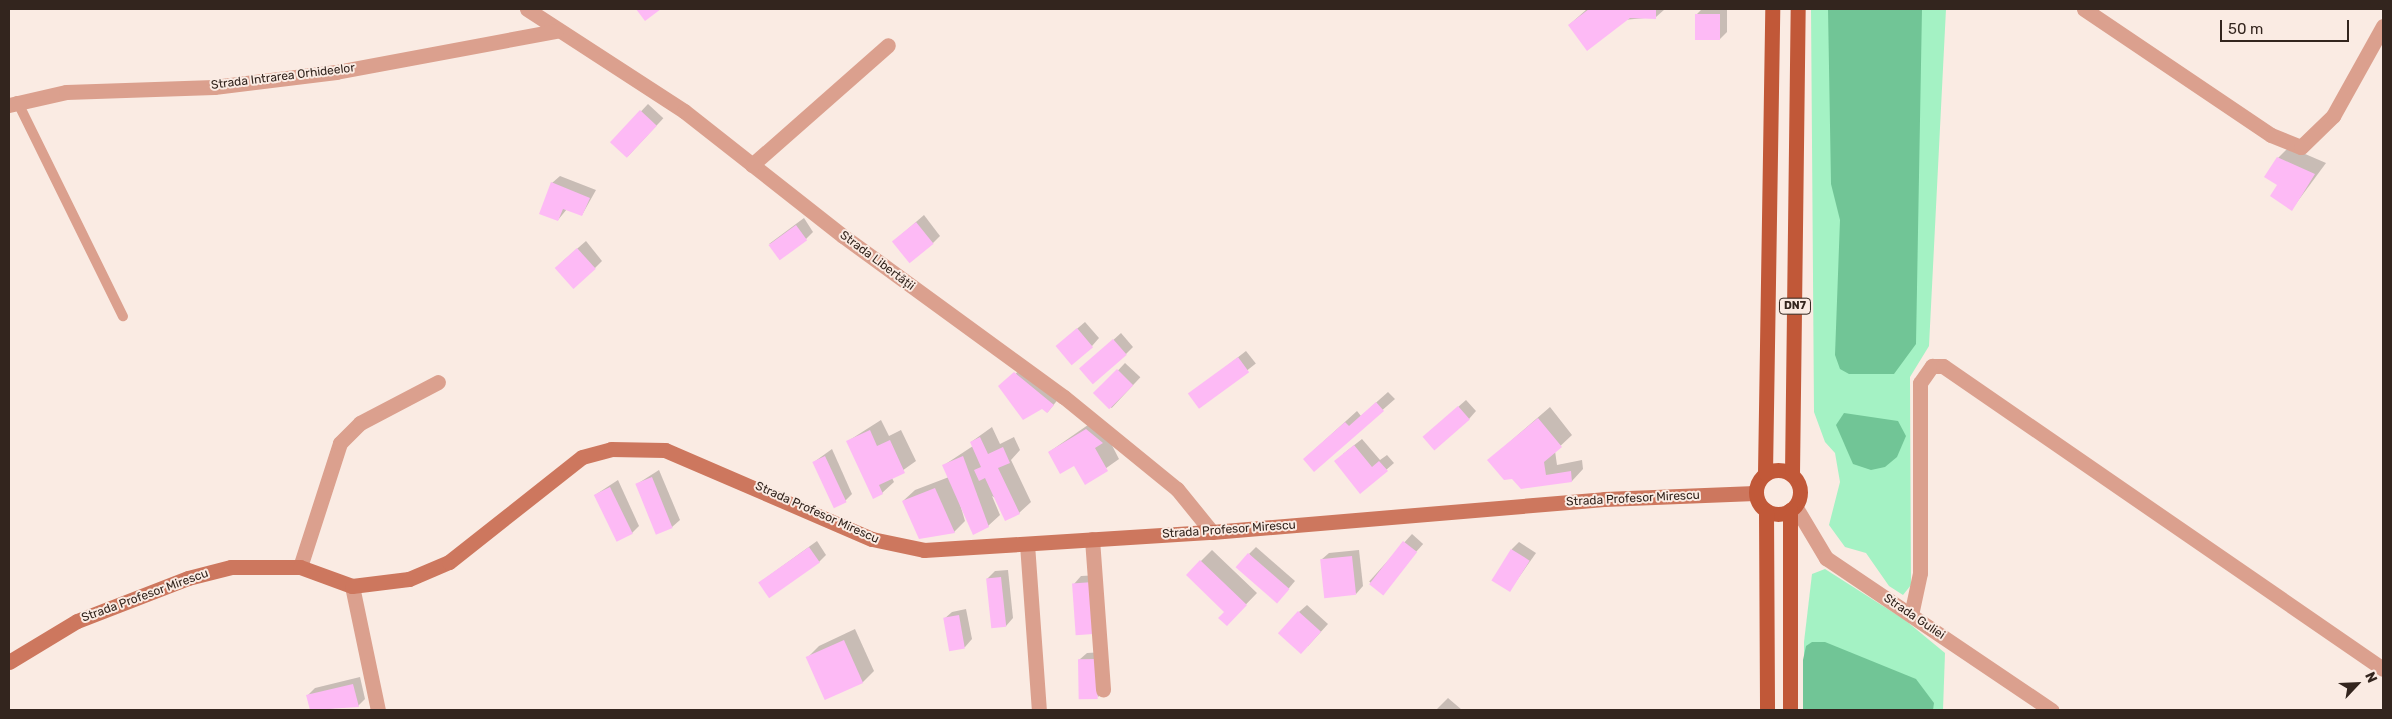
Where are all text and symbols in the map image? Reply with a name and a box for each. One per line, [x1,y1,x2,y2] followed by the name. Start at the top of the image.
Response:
[2222,10,2351,42] scale bar
[2228,20,2263,38] text: 50 m
[210,61,356,93] street label: Strada Intrarea Orhideelor
[837,228,917,294] street label: Strada Libertății
[1779,298,1811,314] road number: DN7
[753,479,881,547] street label: Strada Profesor Mirescu
[1566,488,1700,510] street label: Strada Profesor Mirescu
[1162,518,1296,542] street label: Strada Profesor Mirescu
[79,566,211,626] street label: Strada Profesor Mirescu
[1881,591,1947,643] street label: Strada Guliei
[2332,659,2382,709] north arrow
[2361,669,2381,686] text: N

